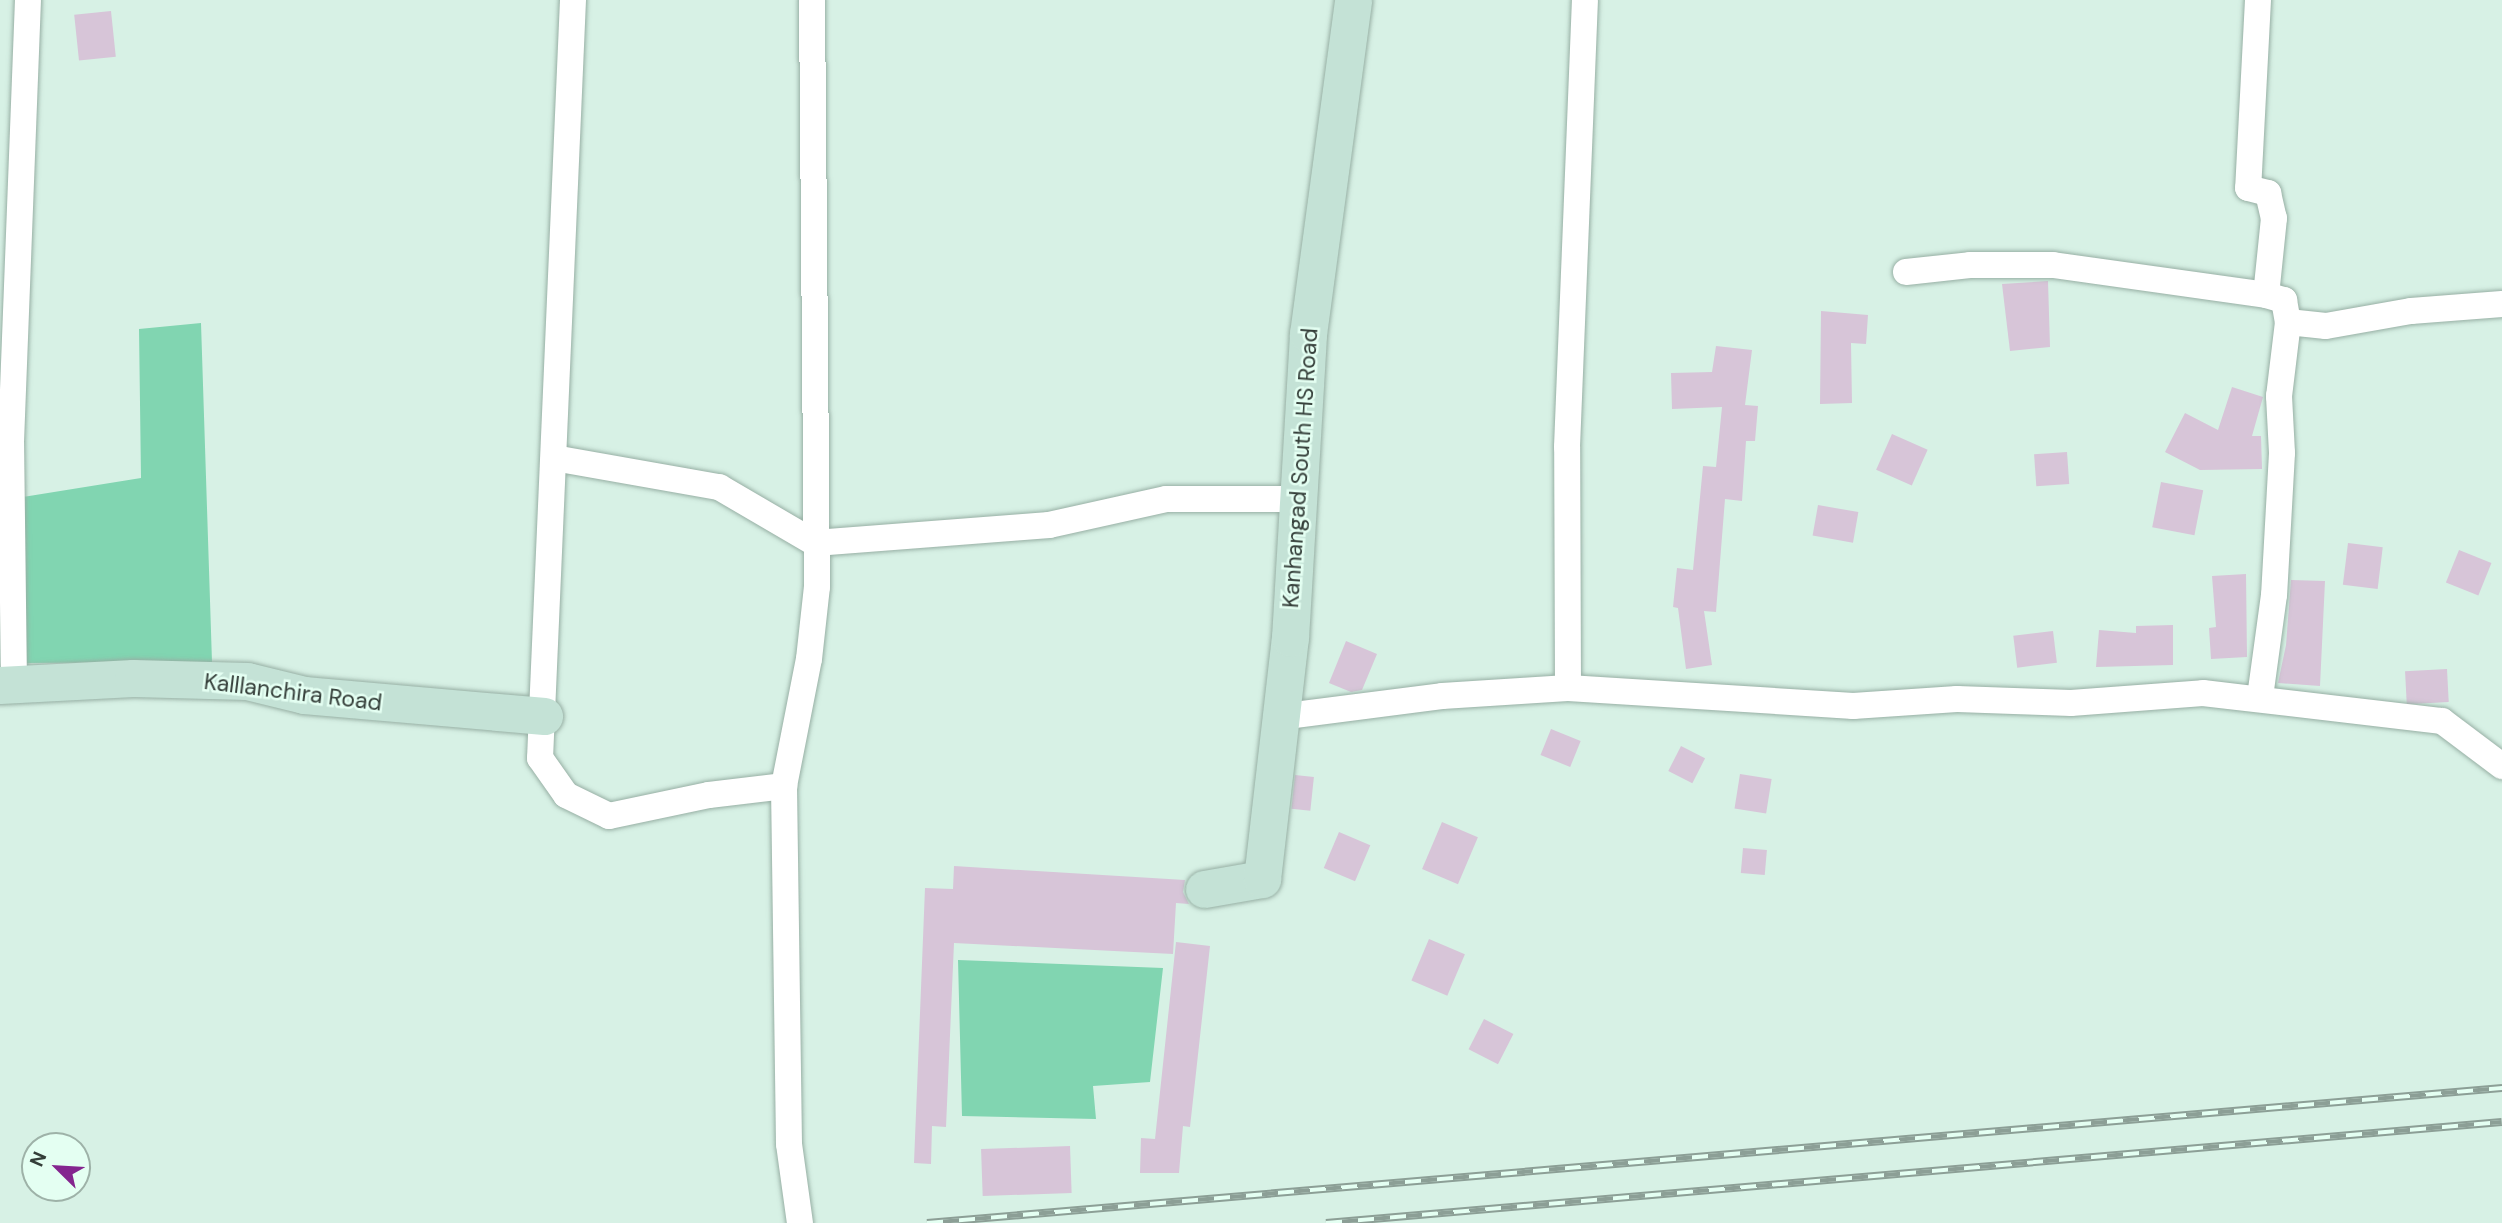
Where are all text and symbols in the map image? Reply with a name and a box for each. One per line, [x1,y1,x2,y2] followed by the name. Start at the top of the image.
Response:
[1276,327,1324,609] street label: Kanhangad South HS Road
[202,667,384,717] street label: Kalllanchira Road
[21,1132,91,1202] north arrow
[24,1148,52,1170] text: N

